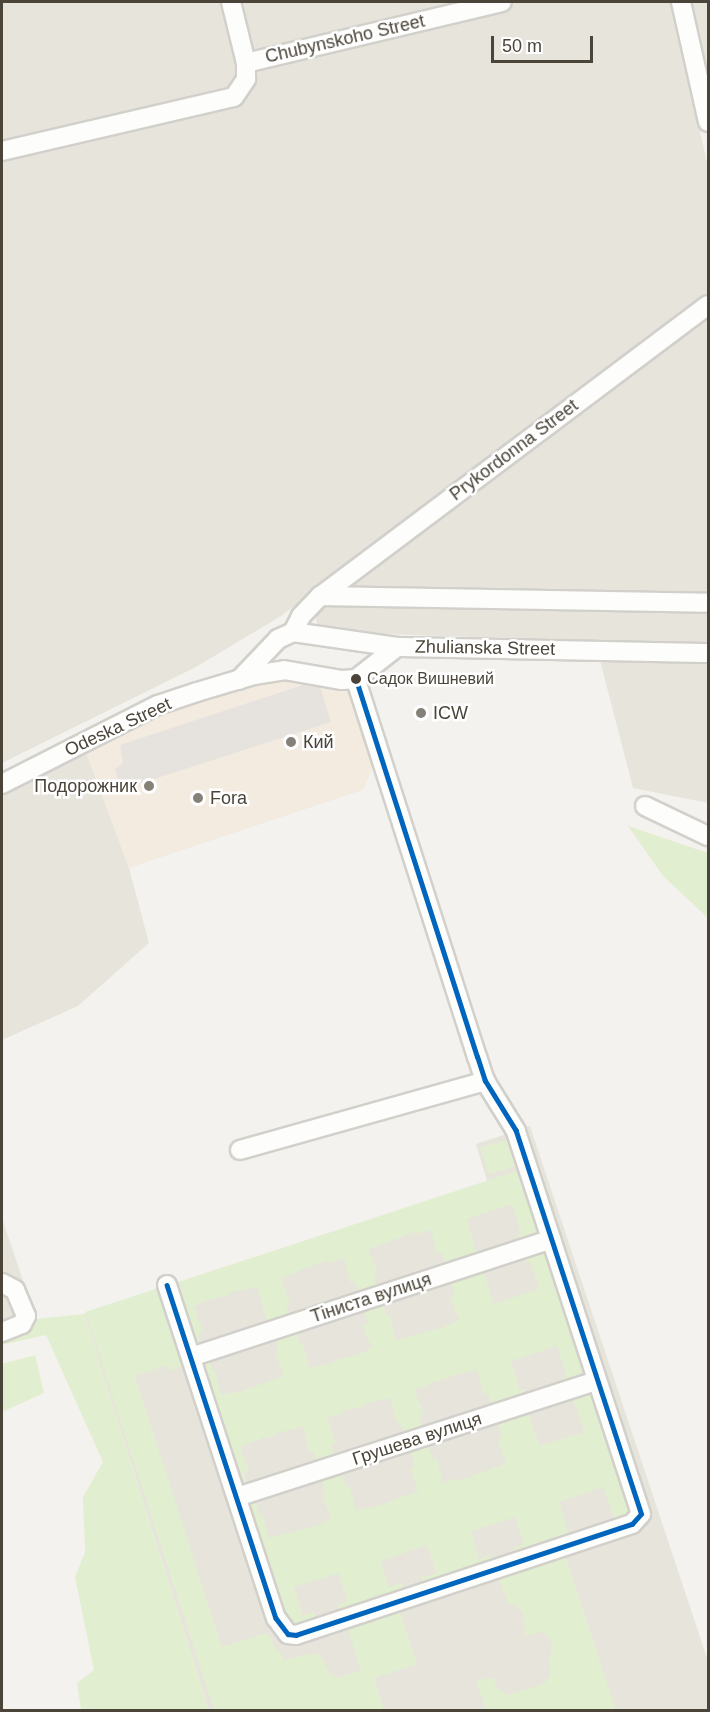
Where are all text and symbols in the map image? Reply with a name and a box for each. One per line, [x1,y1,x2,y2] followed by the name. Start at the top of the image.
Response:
[263,10,427,68] street label: Chubynskoho Street
[494,24,596,62] scale bar
[502,36,542,56] text: 50 m
[446,395,582,505] street label: Prykordonna Street
[415,636,555,660] street label: Zhulianska Street
[367,669,494,689] place label: Садок Вишневий
[350,673,362,685] marker: Садок Вишневий
[61,693,175,761] street label: Odeska Street
[433,702,468,724] place label: ICW
[414,706,428,720] marker: ICW
[303,731,334,753] place label: Кий
[284,735,298,749] marker: Кий
[34,775,137,797] place label: Подорожник
[142,779,156,793] marker: Подорожник
[210,787,247,809] place label: Fora
[191,791,205,805] marker: Fora
[308,1268,434,1328] street label: Тіниста вулиця
[350,1408,484,1470] street label: Грушева вулиця

